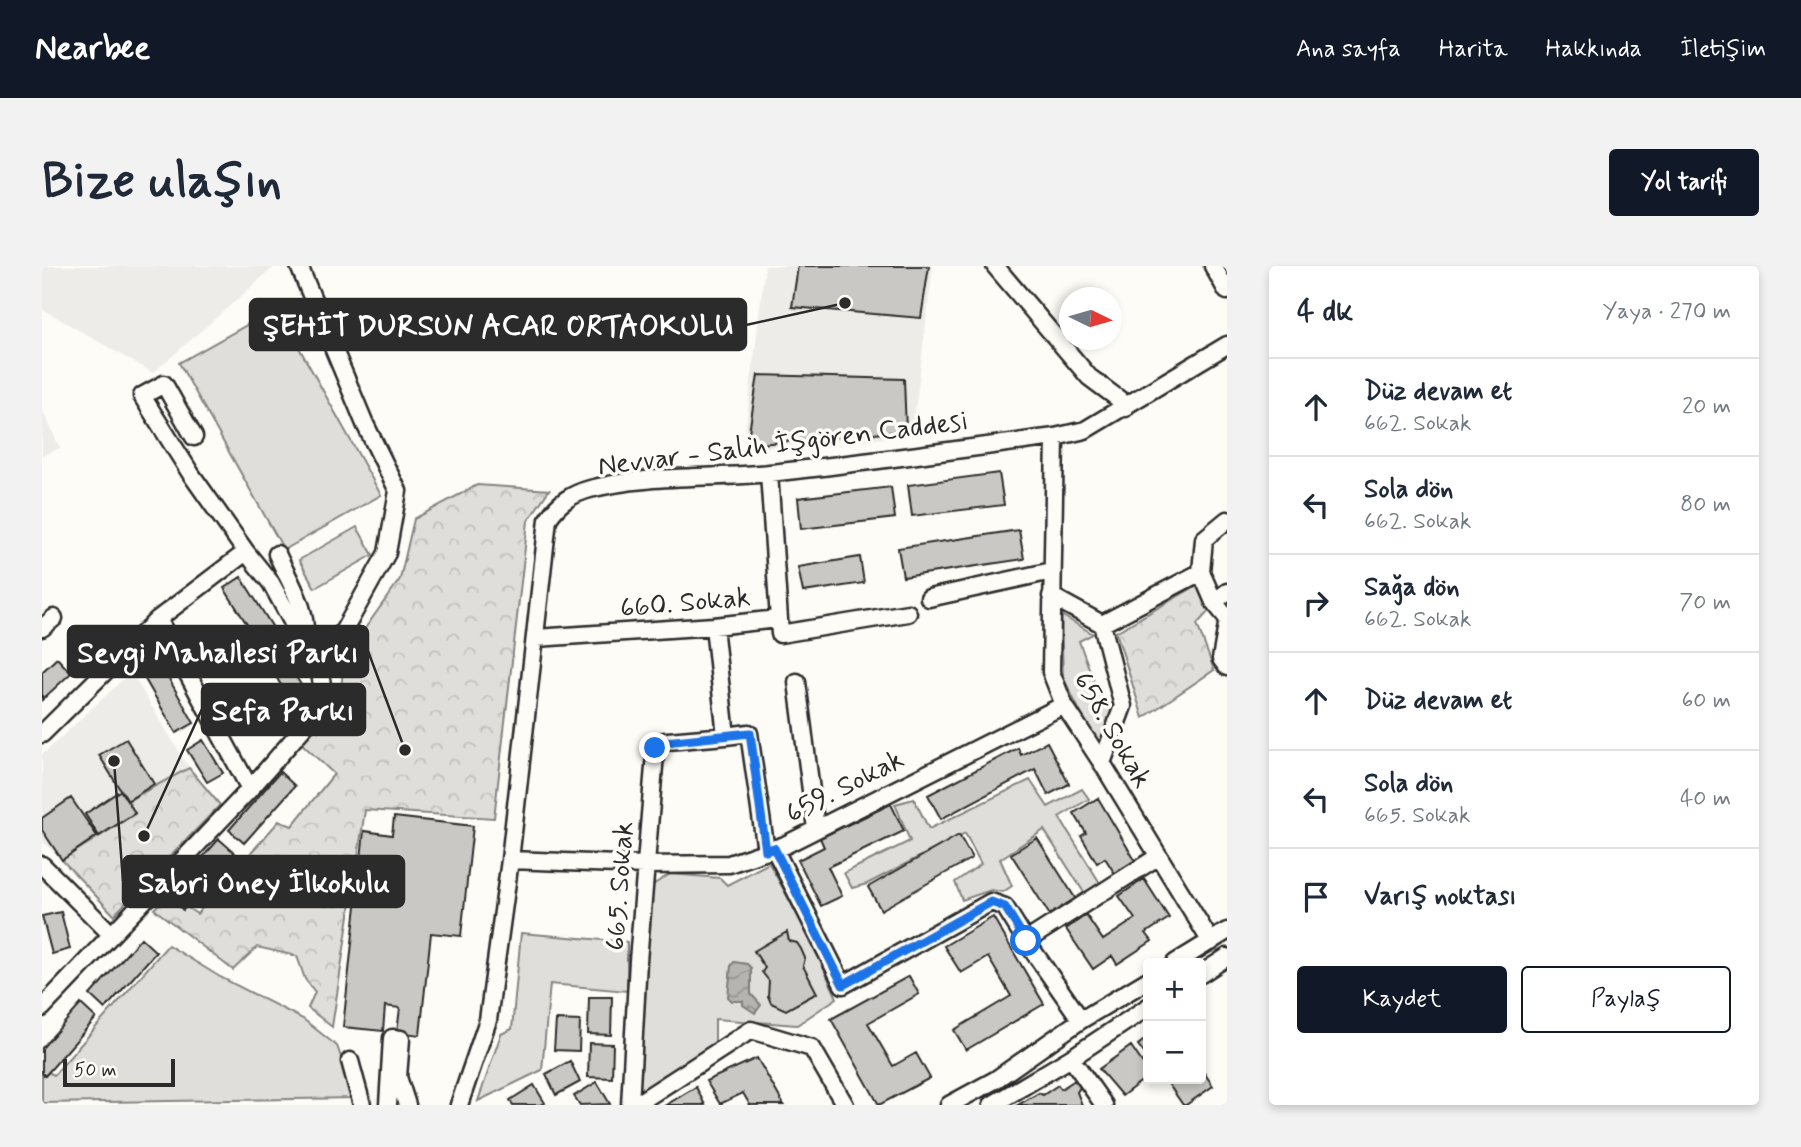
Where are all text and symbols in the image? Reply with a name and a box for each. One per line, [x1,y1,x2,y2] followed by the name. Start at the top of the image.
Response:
[35,27,150,71] text: Nearbee
[1296,34,1401,65] text: Ana sayfa
[1439,34,1508,65] text: Harita
[1546,34,1642,65] text: Hakkında
[1680,34,1766,65] text: İletişim
[1609,149,1759,216] button: Yol tarifi
[42,150,282,215] text: Bize ulaşın
[1059,287,1122,350] north arrow
[1297,292,1353,331] text: 4 dk
[1602,297,1731,327] text: Yaya · 270 m
[250,299,746,350] callout: ŞEHİT DURSUN ACAR ORTAOKULU
[263,307,733,346] text: ŞEHİT DURSUN ACAR ORTAOKULU
[1364,375,1512,409] text: Düz devam et
[1297,388,1335,426] icon: ahead
[1682,392,1731,422] text: 20 m
[596,403,971,486] street label: Nevvar - Salih İşgören Caddesi
[1364,409,1471,439] text: 662. Sokak
[1364,473,1453,507] text: Sola dön
[1297,486,1335,524] icon: left
[1680,490,1731,520] text: 80 m
[1364,507,1471,537] text: 662. Sokak
[1364,571,1460,605] text: Sağa dön
[618,579,752,628] street label: 660. Sokak
[1297,584,1335,622] icon: right
[1679,588,1731,618] text: 70 m
[1364,605,1471,635] text: 662. Sokak
[68,626,368,677] callout: Sevgi Mahallesi Parkı
[77,634,359,676] text: Sevgi Mahallesi Parkı
[1064,665,1160,795] street label: 658. Sokak
[1297,682,1335,720] icon: ahead
[202,684,365,735] callout: Sefa Parkı
[1364,684,1512,718] text: Düz devam et
[1682,686,1731,716] text: 60 m
[212,692,354,731] text: Sefa Parkı
[639,732,670,763] route end
[780,742,911,833] street label: 659. Sokak
[1364,767,1453,801] text: Sola dön
[1297,780,1335,818] icon: left
[1680,784,1731,814] text: 40 m
[1364,801,1470,831] text: 665. Sokak
[598,820,643,952] street label: 665. Sokak
[123,856,404,907] callout: Sabri Oney İlkokulu
[138,864,390,903] text: Sabri Oney İlkokulu
[1297,878,1335,916] icon: arrive
[1364,880,1516,914] text: Varış noktası
[1010,925,1041,956] route start
[1143,958,1206,1084] map controls
[1143,958,1206,1021] button: +
[1297,966,1507,1033] button: Kaydet
[1521,966,1731,1033] button: Paylaş
[1143,1021,1206,1084] button: −
[63,1056,175,1088] scale bar
[74,1058,117,1083] text: 50 m

